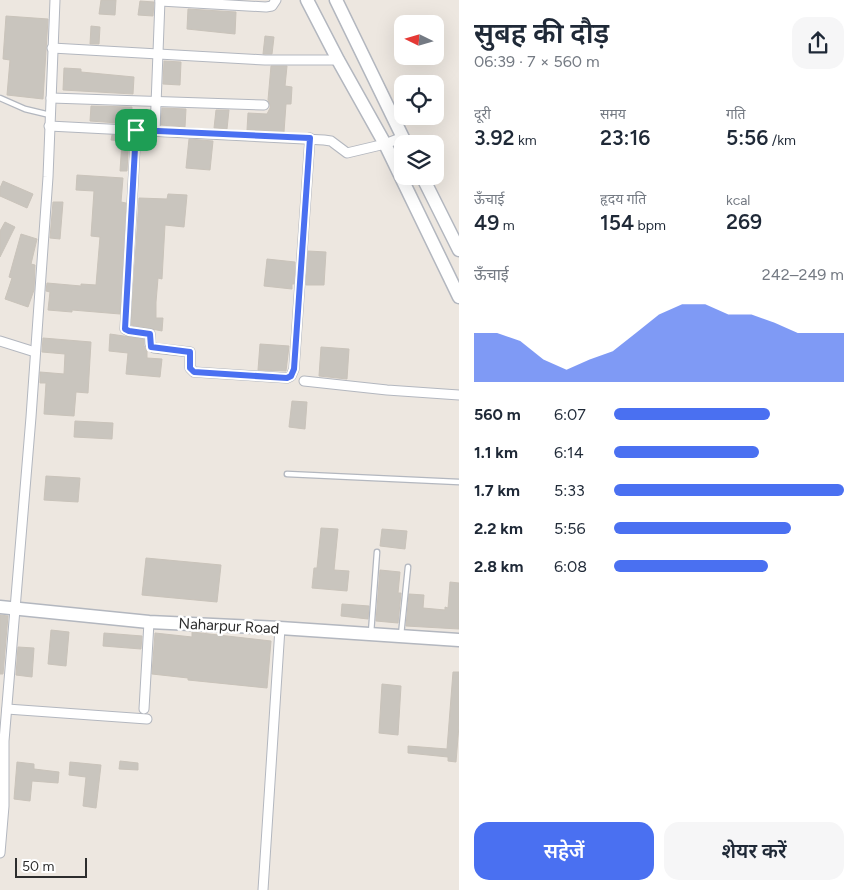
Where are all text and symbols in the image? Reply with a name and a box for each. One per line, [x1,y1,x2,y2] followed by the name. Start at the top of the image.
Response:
[394,15,444,65] north arrow
[394,15,444,185] map controls
[474,16,609,50] text: सुबह की दौड़
[792,17,844,69] button: share
[474,52,600,71] text: 06:39 · 7 × 560 m
[394,75,444,125] button: locate
[474,106,491,123] text: दूरी
[600,106,626,123] text: समय
[726,106,746,123] text: गति
[115,109,157,151] pin
[122,116,150,144] icon: arrive
[474,125,515,150] text: 3.92
[600,125,650,150] text: 23:16
[726,125,768,150] text: 5:56
[515,132,537,149] text: km
[768,132,796,149] text: /km
[394,135,444,185] button: layers
[474,191,504,208] text: ऊँचाई
[600,191,646,208] text: हृदय गति
[726,192,750,209] text: kcal
[726,209,762,234] text: 269
[474,210,499,235] text: 49
[600,210,634,235] text: 154
[499,217,515,234] text: m
[634,217,666,234] text: bpm
[474,265,509,284] text: ऊँचाई
[762,265,844,284] text: 242–249 m
[474,405,521,424] text: 560 m
[554,405,586,424] text: 6:07
[474,443,518,462] text: 1.1 km
[554,443,584,462] text: 6:14
[474,481,520,500] text: 1.7 km
[554,481,585,500] text: 5:33
[474,519,523,538] text: 2.2 km
[554,519,586,538] text: 5:56
[474,557,523,576] text: 2.8 km
[554,557,587,576] text: 6:08
[178,614,280,638] street label: Naharpur Road
[474,822,654,880] button: सहेजें
[664,822,844,880] button: शेयर करें
[15,855,88,878] scale bar
[22,858,54,875] text: 50 m

